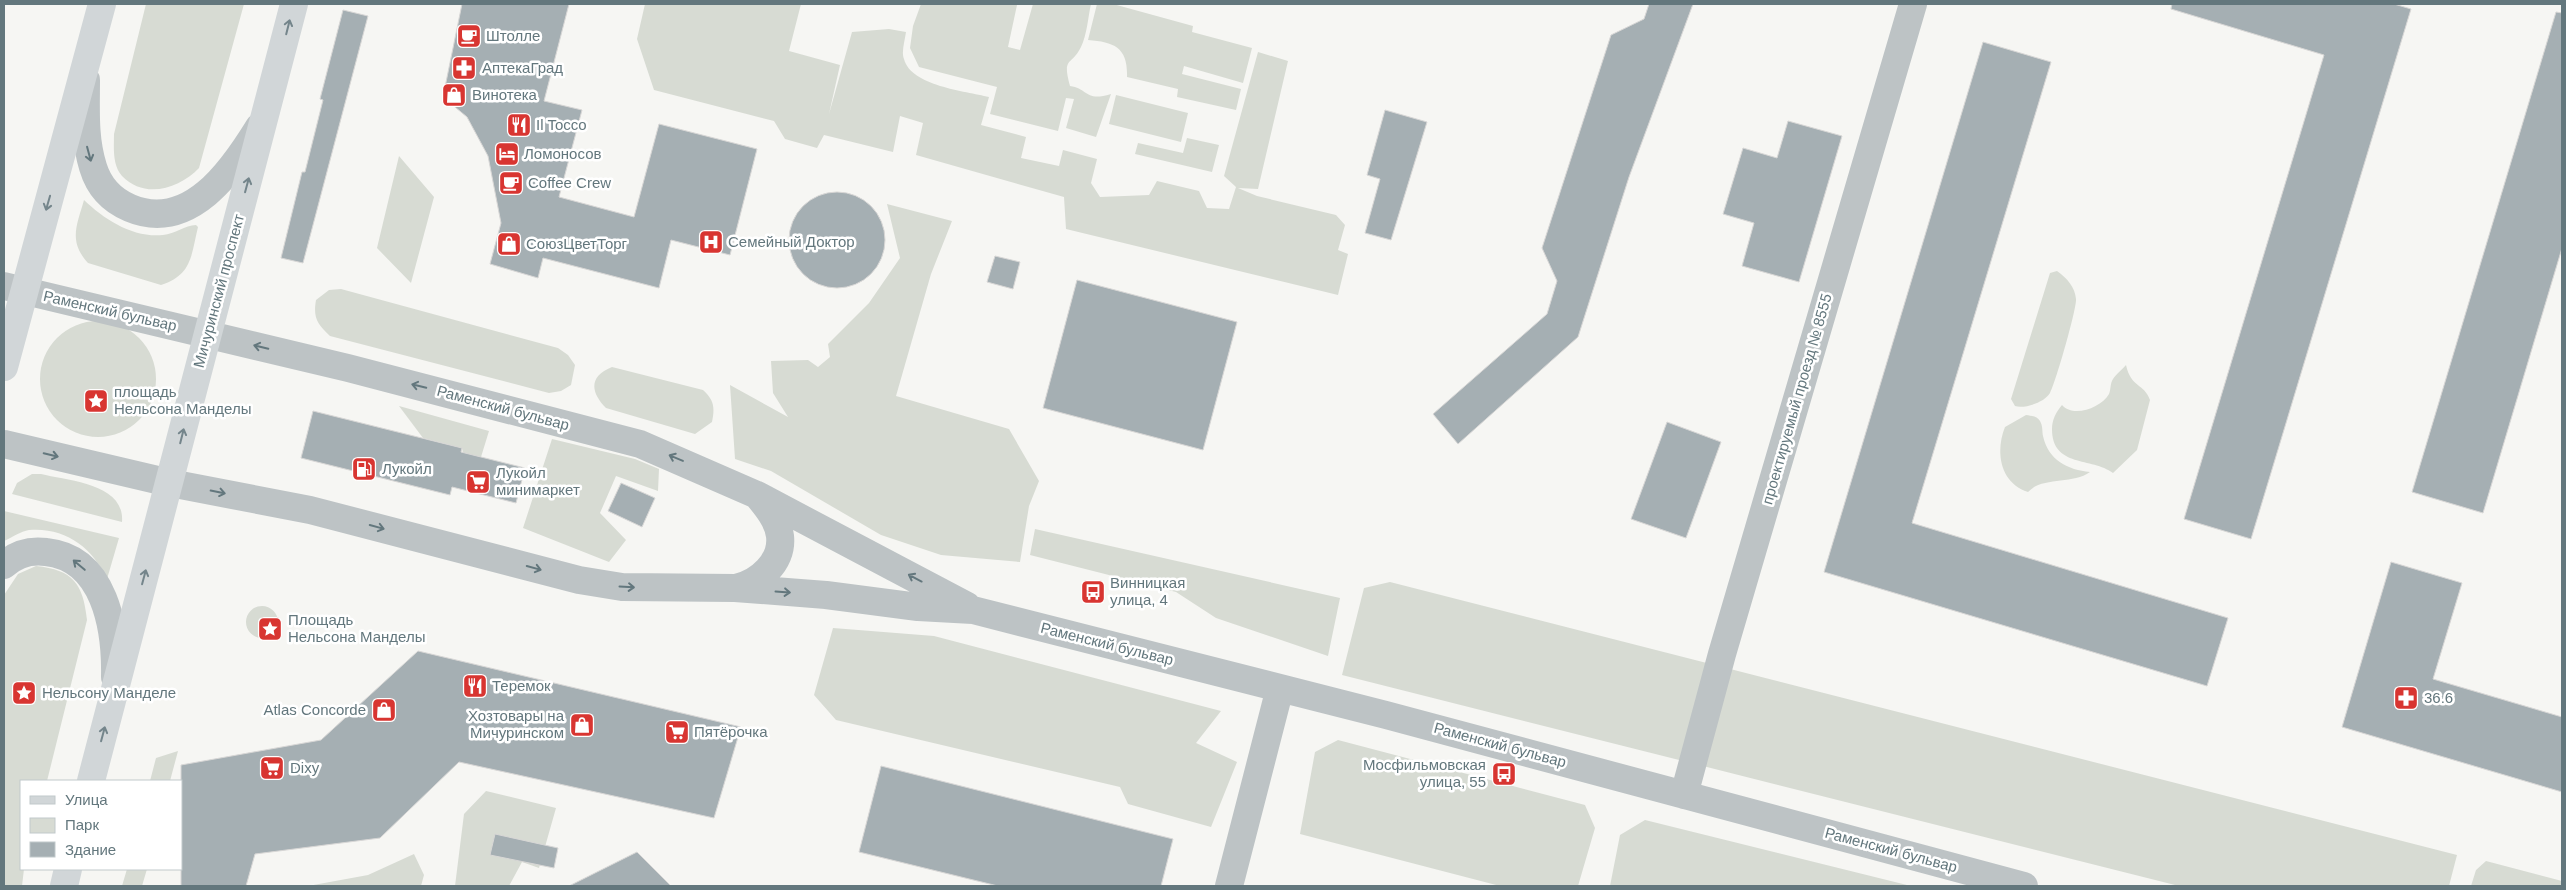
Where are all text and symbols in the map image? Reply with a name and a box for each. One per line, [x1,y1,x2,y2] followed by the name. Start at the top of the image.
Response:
[284,20,293,36] one-way arrow
[456,23,482,49] cafe icon: Штолле
[486,27,540,44] place label: Штолле
[451,55,477,81] pharmacy icon: АптекаГрад
[482,59,563,76] place label: АптекаГрад
[441,82,467,108] shop icon: Винотека
[472,86,538,103] place label: Винотека
[506,112,532,138] restaurant icon: Il Tocco
[536,116,587,133] place label: Il Tocco
[494,141,520,167] hotel icon: Ломоносов
[524,145,601,162] place label: Ломоносов
[85,146,95,162] one-way arrow
[498,170,524,196] cafe icon: Coffee Crew
[528,174,611,191] place label: Coffee Crew
[243,177,253,193] one-way arrow
[43,194,53,210] one-way arrow
[190,212,247,370] street label: Мичуринский проспект
[698,229,724,255] hospital icon: Семейный Доктор
[496,231,522,257] shop icon: СоюзЦветТорг
[728,233,855,250] place label: Семейный Доктор
[526,235,628,252] place label: СоюзЦветТорг
[42,287,178,334] street label: Раменский бульвар
[1758,291,1835,506] street label: проектируемый проезд № 8555
[254,342,270,351] one-way arrow
[411,381,427,390] one-way arrow
[435,382,571,433] street label: Раменский бульвар
[114,383,251,417] place label: площадь Нельсона Манделы
[83,388,109,414] place icon: площадь Нельсона Манделы
[178,429,187,445] one-way arrow
[43,451,59,460] one-way arrow
[669,453,684,463] one-way arrow
[351,456,377,482] fuel station icon: Лукойл
[382,460,432,477] place label: Лукойл
[496,464,580,498] place label: Лукойл минимаркет
[465,469,491,495] supermarket icon: Лукойл минимаркет
[210,488,226,497] one-way arrow
[368,523,384,533] one-way arrow
[73,559,86,570] one-way arrow
[525,564,541,573] one-way arrow
[140,569,150,585] one-way arrow
[908,573,923,582] one-way arrow
[1110,574,1185,608] place label: Винницкая улица, 4
[1080,579,1106,605] bus stop icon: Винницкая улица, 4
[619,582,635,591] one-way arrow
[775,587,791,597] one-way arrow
[288,611,425,645] place label: Площадь Нельсона Манделы
[257,616,283,642] place icon: Площадь Нельсона Манделы
[1039,619,1175,668] street label: Раменский бульвар
[462,673,488,699] restaurant icon: Теремок
[492,677,551,694] place label: Теремок
[11,680,37,706] place icon: Нельсону Манделе
[42,684,176,701] place label: Нельсону Манделе
[2393,685,2419,711] pharmacy icon: 36.6
[2424,689,2453,706] place label: 36.6
[371,697,397,723] shop icon: Atlas Concorde
[263,701,366,718] place label: Atlas Concorde
[468,707,565,741] place label: Хозтовары на Мичуринском
[569,712,595,738] shop icon: Хозтовары на Мичуринском
[664,719,690,745] supermarket icon: Пятёрочка
[1432,719,1568,770] street label: Раменский бульвар
[694,723,768,740] place label: Пятёрочка
[99,727,108,743] one-way arrow
[259,755,285,781] supermarket icon: Dixy
[1363,756,1486,790] place label: Мосфильмовская улица, 55
[290,759,320,776] place label: Dixy
[1491,761,1517,787] bus stop icon: Мосфильмовская улица, 55
[20,780,182,870] legend
[65,791,108,808] text: Улица
[65,816,99,833] text: Парк
[1823,824,1959,875] street label: Раменский бульвар
[65,841,116,858] text: Здание

